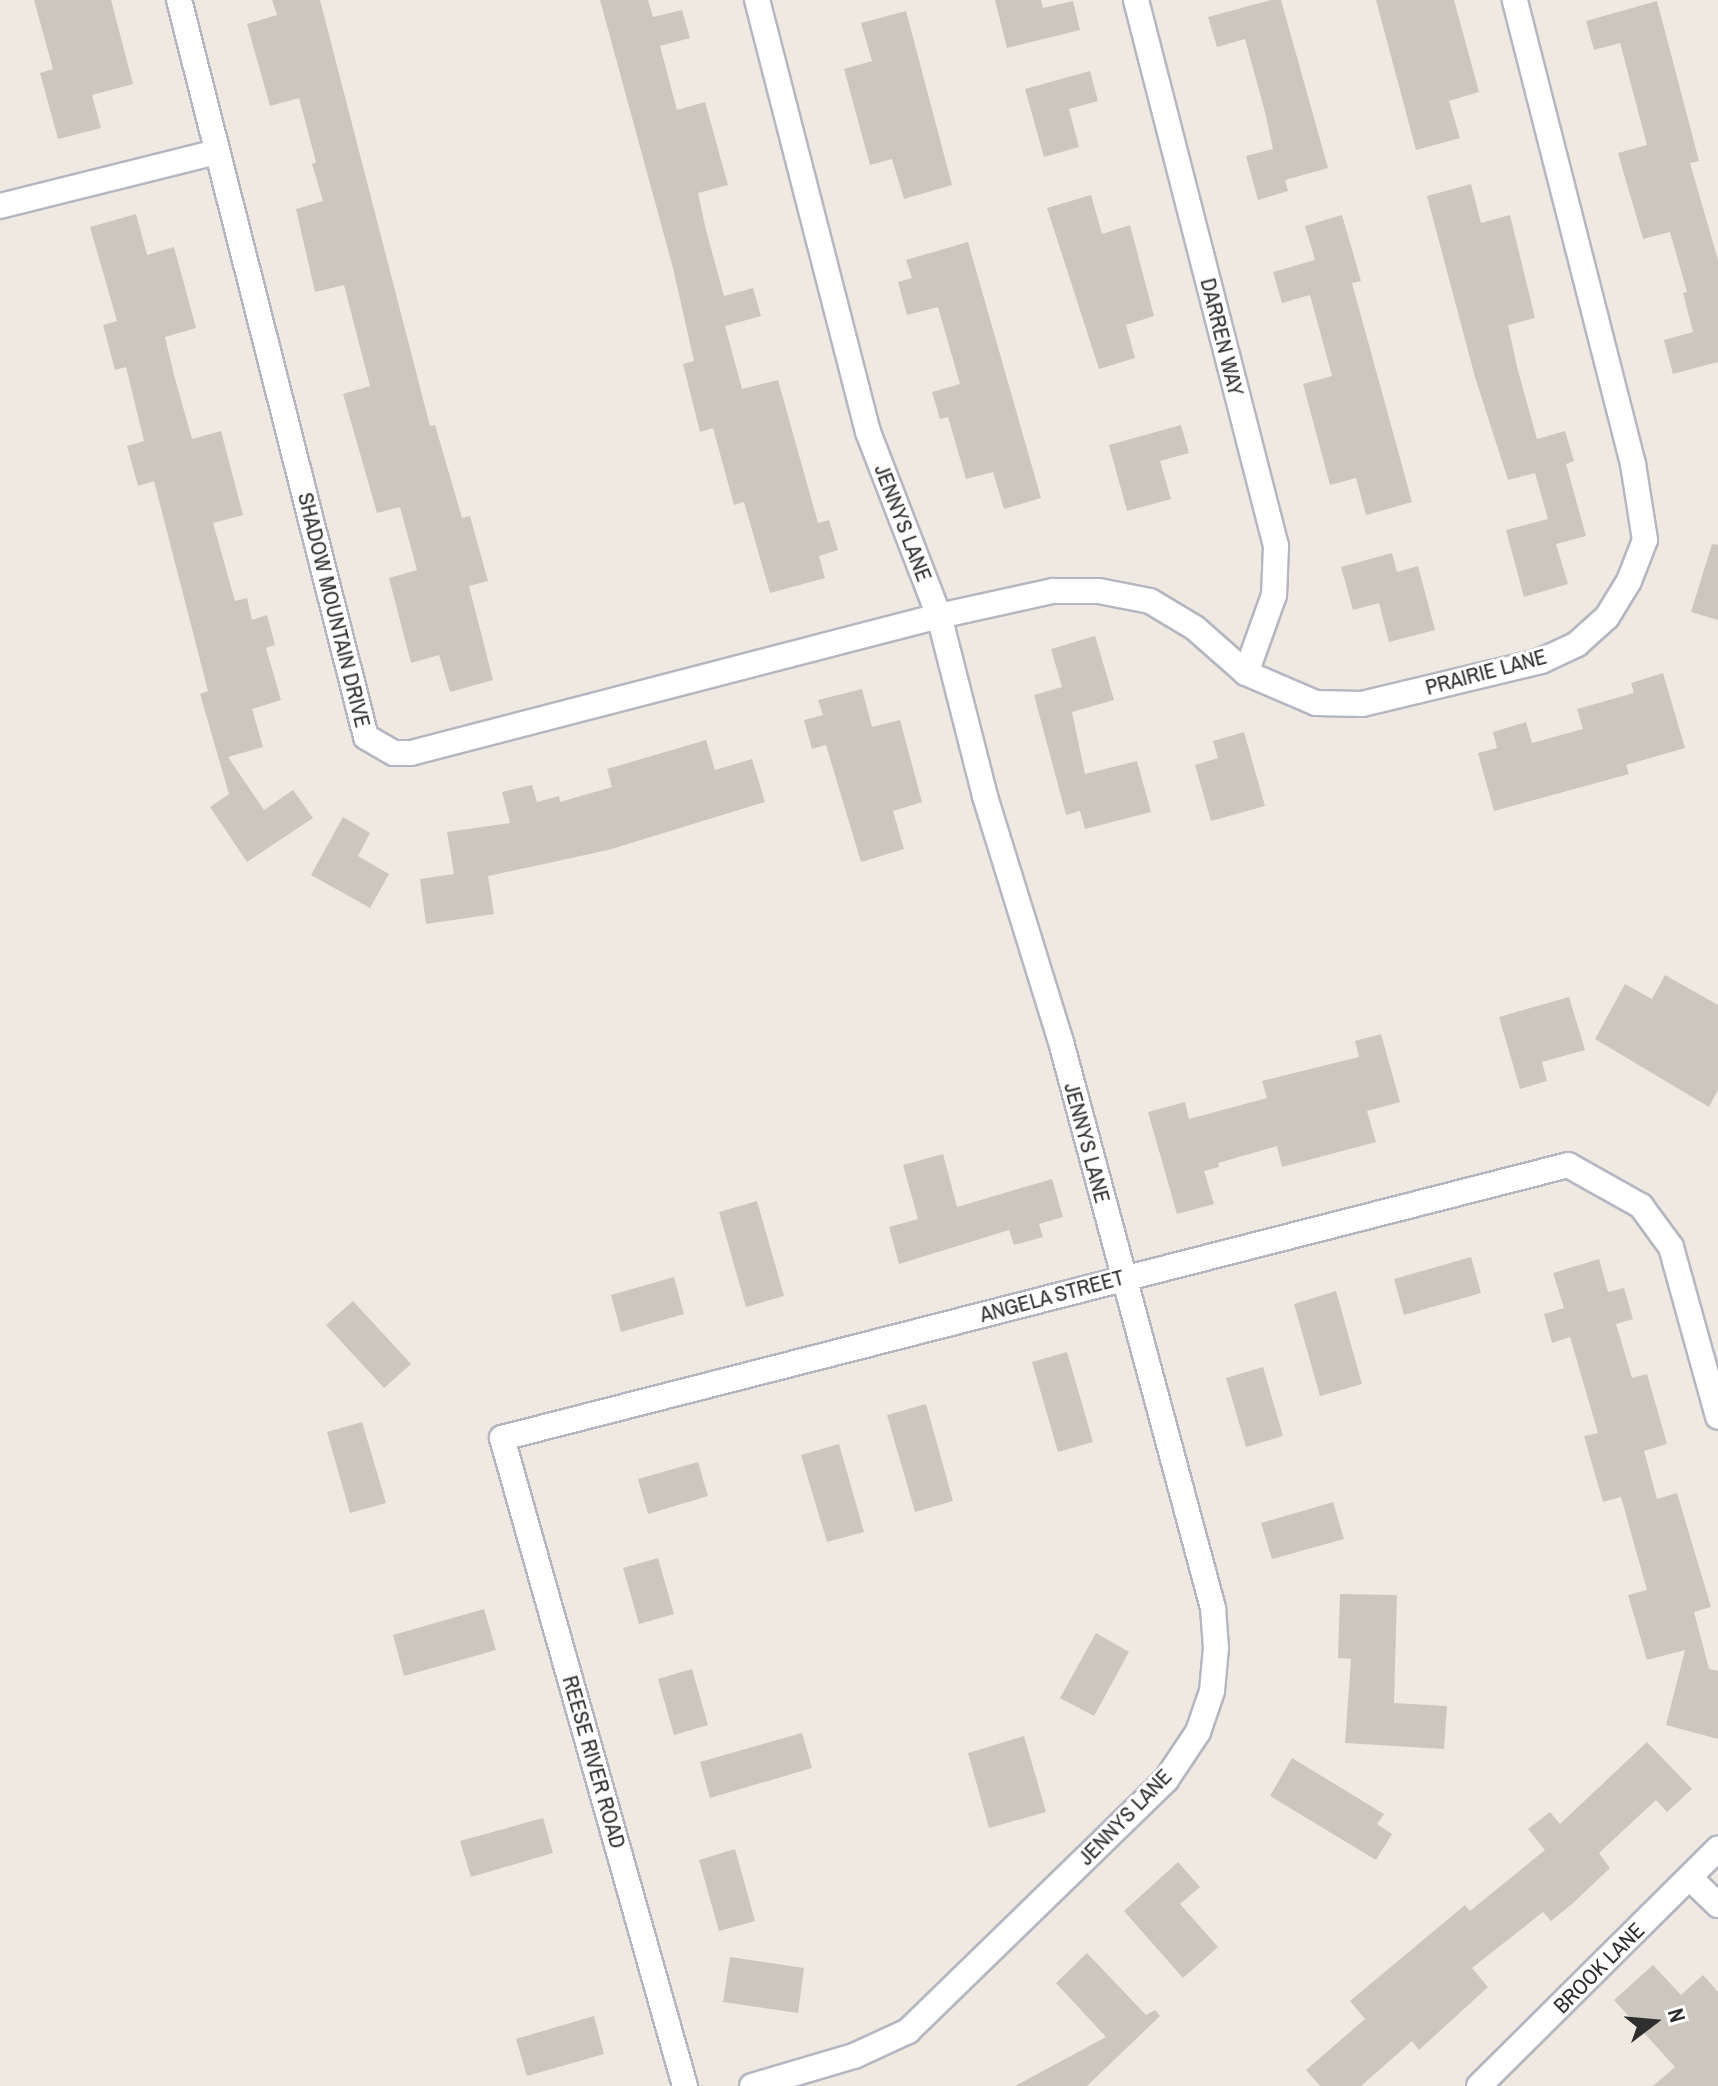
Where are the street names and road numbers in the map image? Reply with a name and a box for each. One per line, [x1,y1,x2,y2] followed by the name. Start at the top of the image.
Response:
[1195,275,1249,399] street label: DARREN WAY
[869,461,937,585] street label: JENNYS LANE
[292,490,376,730] street label: SHADOW MOUNTAIN DRIVE
[1423,643,1549,701] street label: PRAIRIE LANE
[1058,1080,1116,1206] street label: JENNYS LANE
[976,1264,1128,1328] street label: ANGELA STREET
[557,1673,631,1851] street label: REESE RIVER ROAD
[1073,1763,1177,1871] street label: JENNYS LANE
[1548,1917,1650,2019] street label: BROOK LANE

